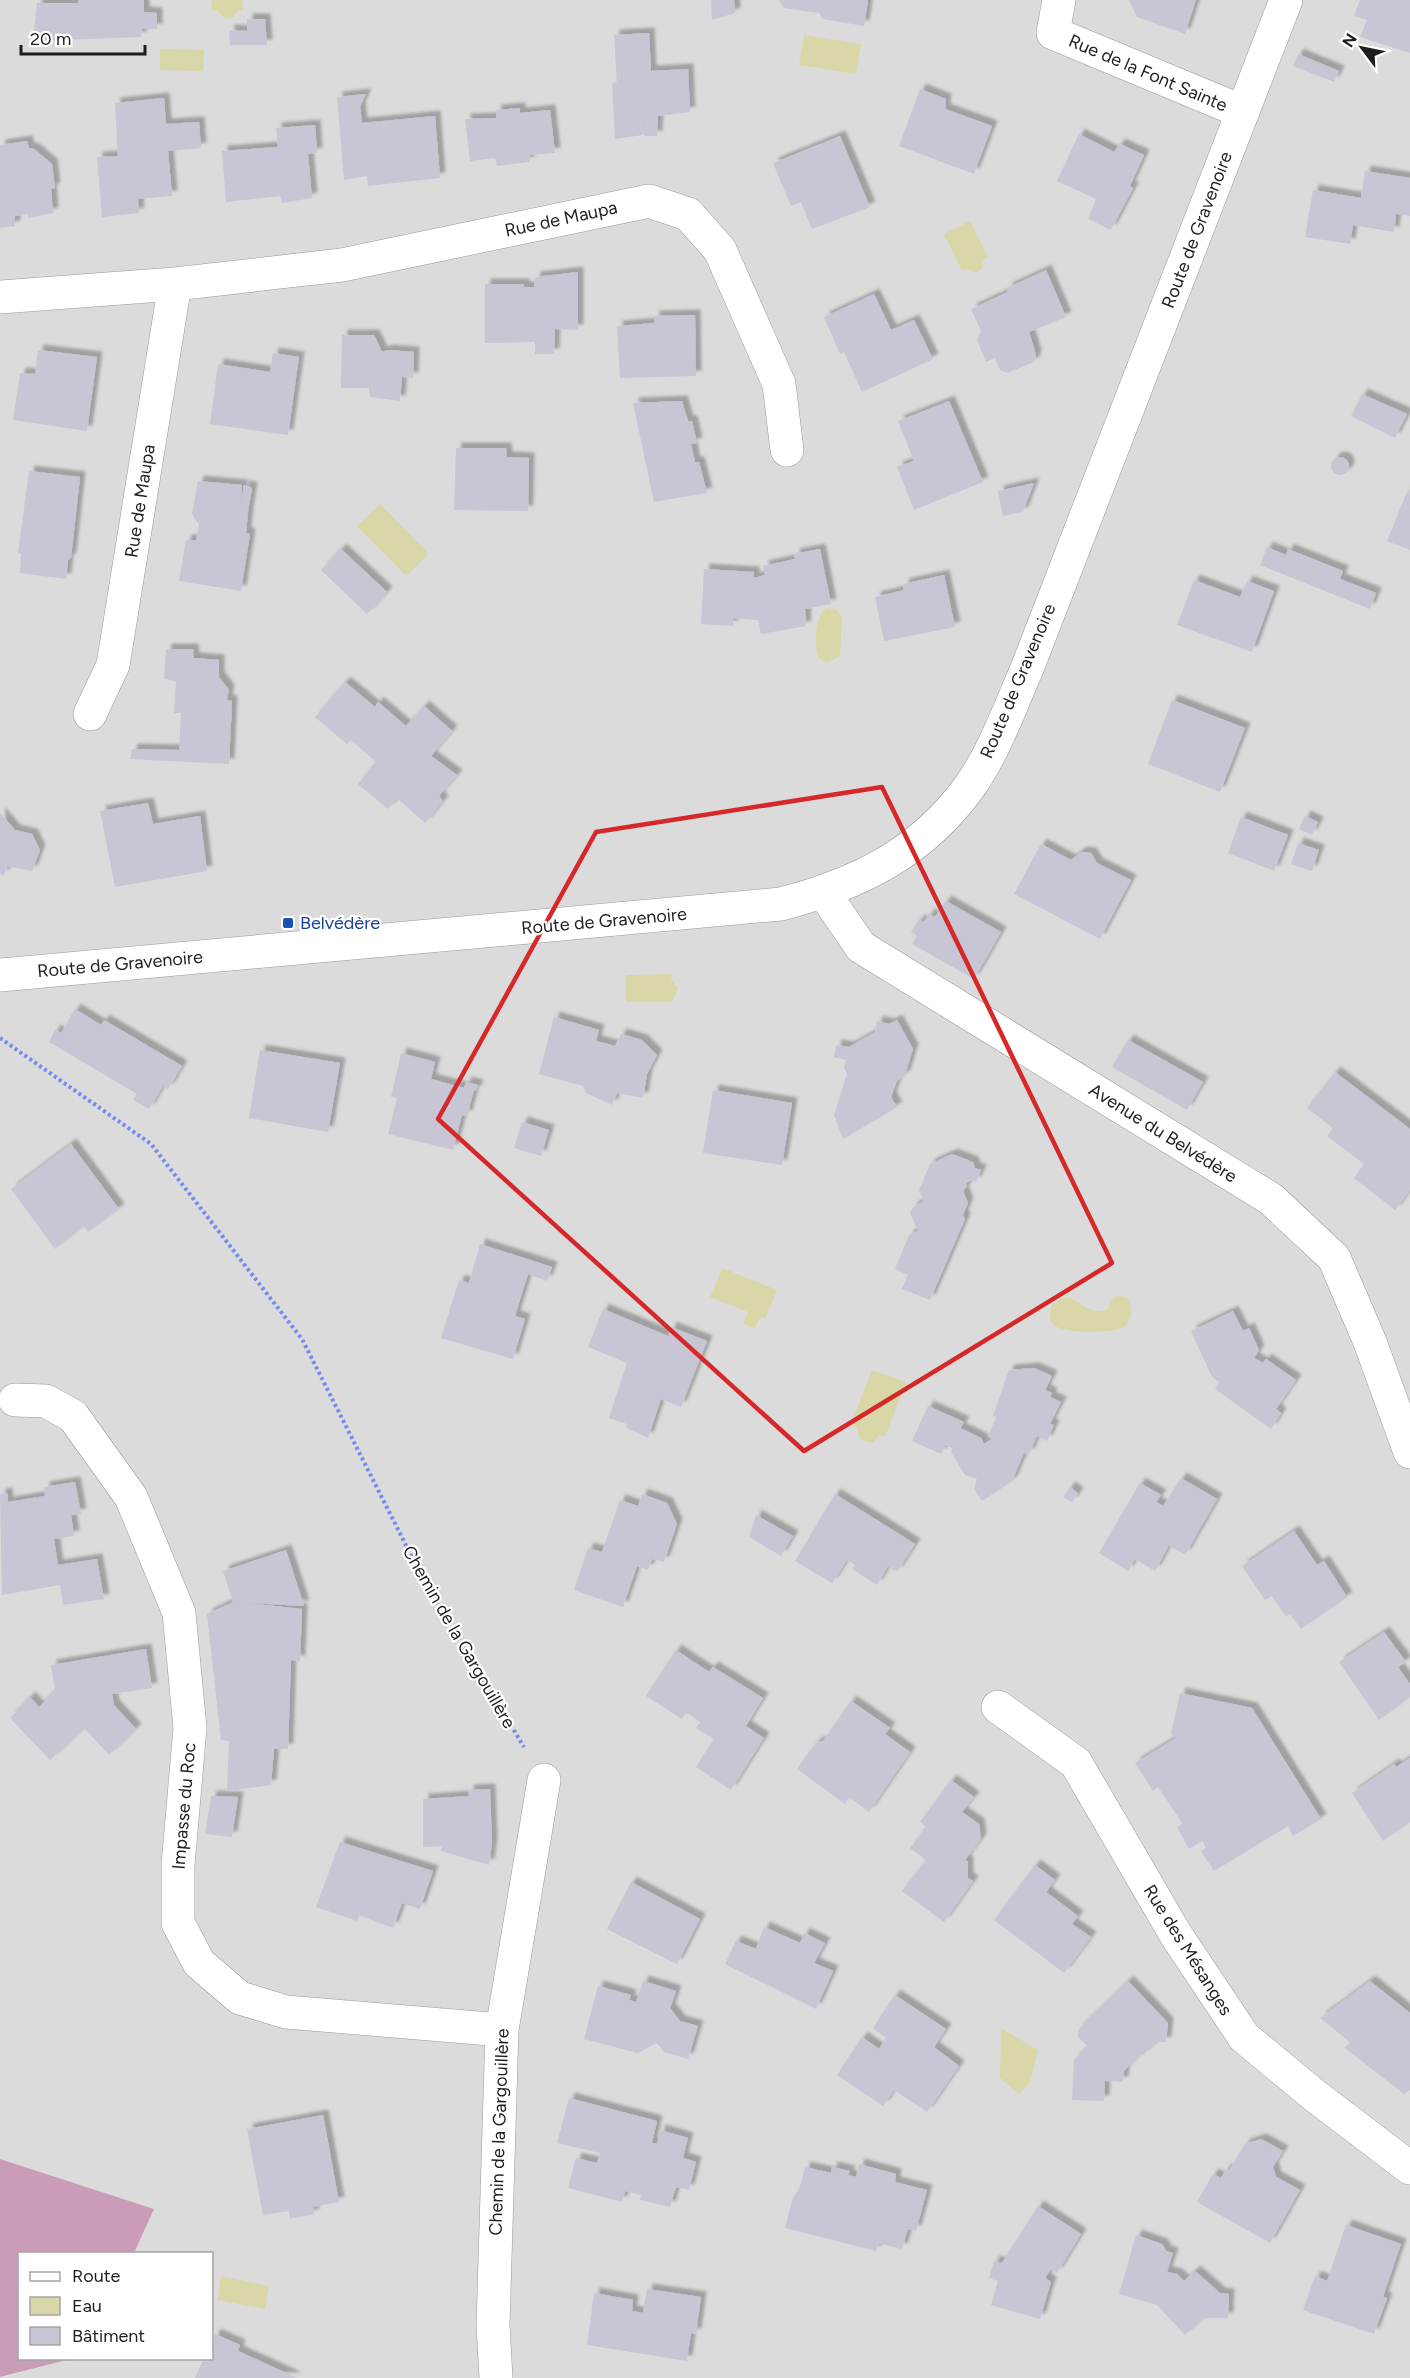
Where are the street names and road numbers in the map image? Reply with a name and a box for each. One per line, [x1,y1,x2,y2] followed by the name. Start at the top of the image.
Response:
[1065,30,1231,116] street label: Rue de la Font Sainte
[1157,148,1237,311] street label: Route de Gravenoire
[503,196,619,242] street label: Rue de Maupa
[120,443,160,559] street label: Rue de Maupa
[975,600,1061,762] street label: Route de Gravenoire
[520,903,688,939] street label: Route de Gravenoire
[36,946,204,982] street label: Route de Gravenoire
[1085,1079,1241,1188] street label: Avenue du Belvédère
[398,1542,520,1732] street label: Chemin de la Gargouillère
[167,1741,201,1870] street label: Impasse du Roc
[1139,1880,1237,2020] street label: Rue des Mésanges
[484,2028,514,2236] street label: Chemin de la Gargouillère

